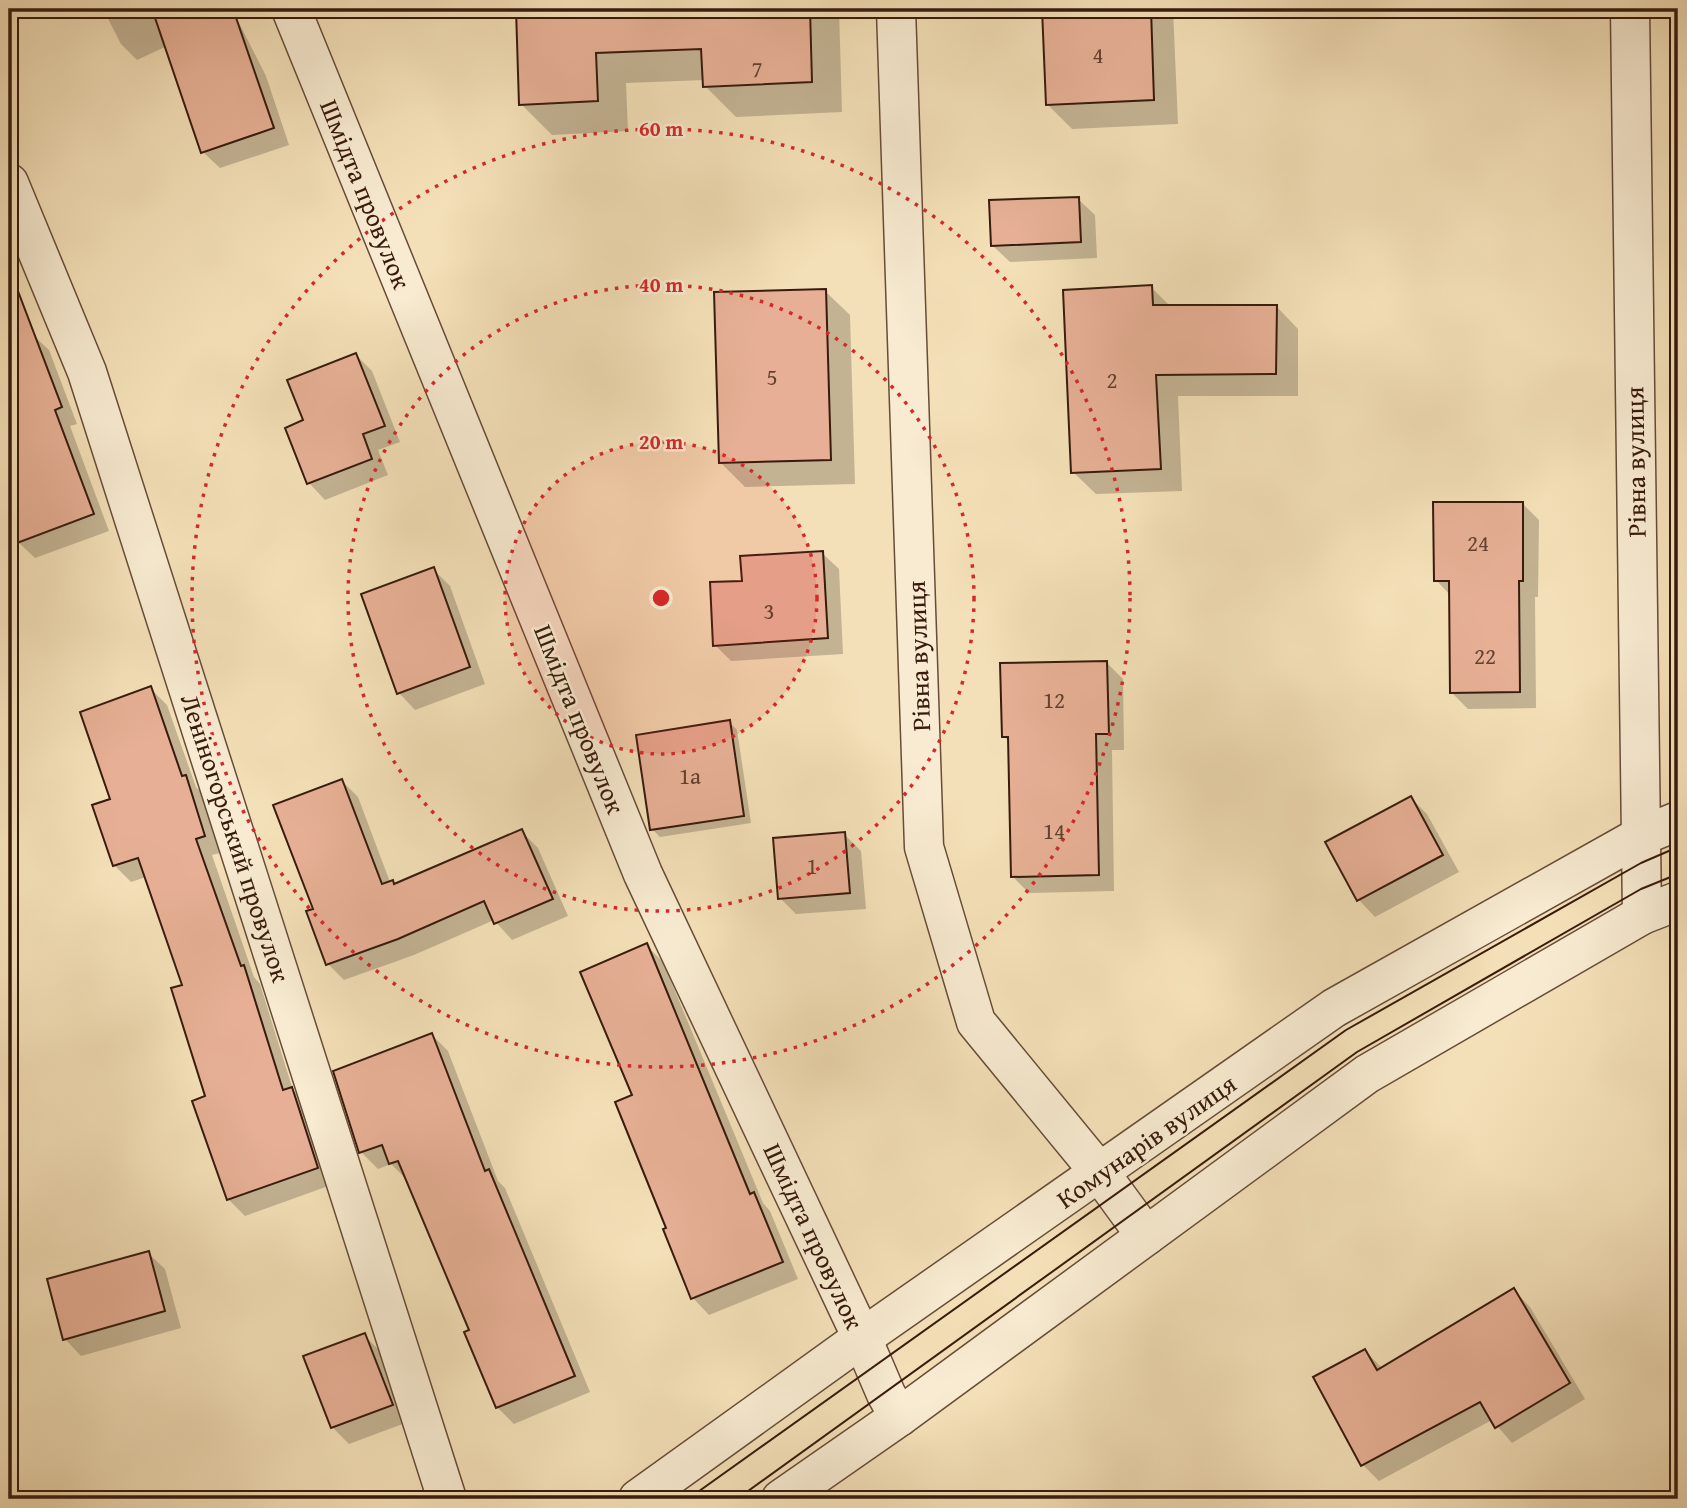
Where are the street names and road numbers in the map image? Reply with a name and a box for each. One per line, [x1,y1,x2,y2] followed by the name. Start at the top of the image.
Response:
[310,93,422,295] street label: Шмідта провулок
[1614,386,1656,538] street label: Рівна вулиця
[896,580,940,732] street label: Рівна вулиця
[524,618,636,820] street label: Шмідта провулок
[171,689,301,987] street label: Леніногорський провулок
[1048,1064,1244,1218] street label: Комунарів вулиця
[754,1136,874,1336] street label: Шмідта провулок

